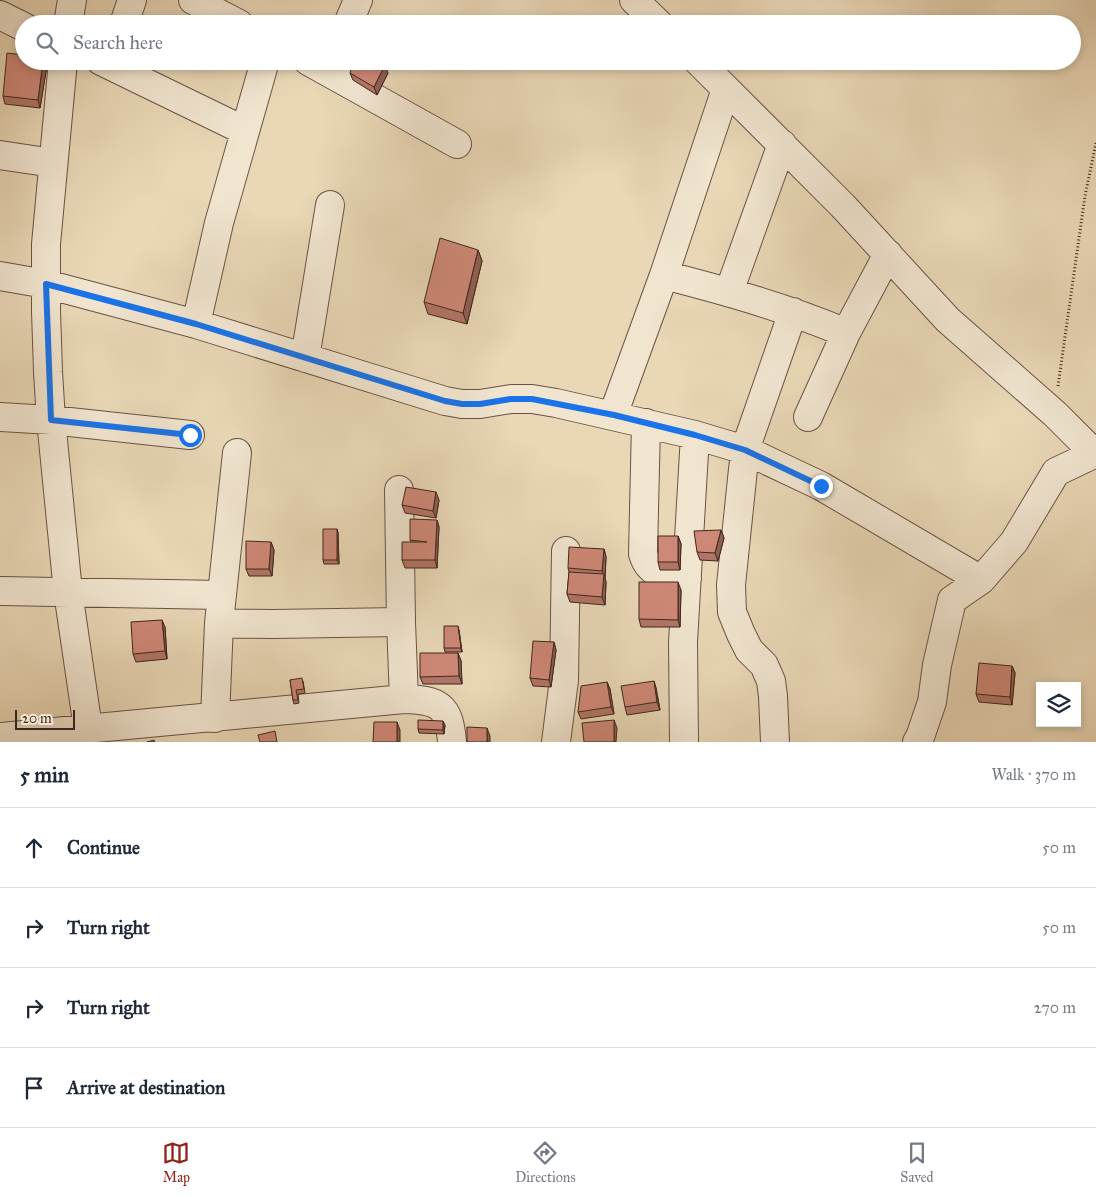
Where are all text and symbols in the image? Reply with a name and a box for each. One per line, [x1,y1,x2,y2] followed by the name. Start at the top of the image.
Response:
[15,15,1081,70] search box
[33,29,61,57] icon: search
[73,31,163,54] text: Search here
[179,424,202,447] route start
[810,475,833,498] route end
[1036,682,1081,727] map controls
[1036,682,1081,727] button: layers
[15,707,75,730] scale bar
[22,710,52,727] text: 20 m
[20,762,69,788] text: 5 min
[992,765,1076,784] text: Walk · 370 m
[20,834,48,862] icon: ahead
[67,836,140,859] text: Continue
[1042,838,1076,857] text: 50 m
[20,914,48,942] icon: right
[67,916,150,939] text: Turn right
[1042,918,1076,937] text: 50 m
[20,994,48,1022] icon: right
[67,996,150,1019] text: Turn right
[1034,998,1076,1017] text: 270 m
[20,1074,48,1102] icon: arrive
[67,1076,225,1099] text: Arrive at destination
[162,1139,190,1186] tab: Map
[515,1139,576,1186] tab: Directions
[900,1139,934,1186] tab: Saved

